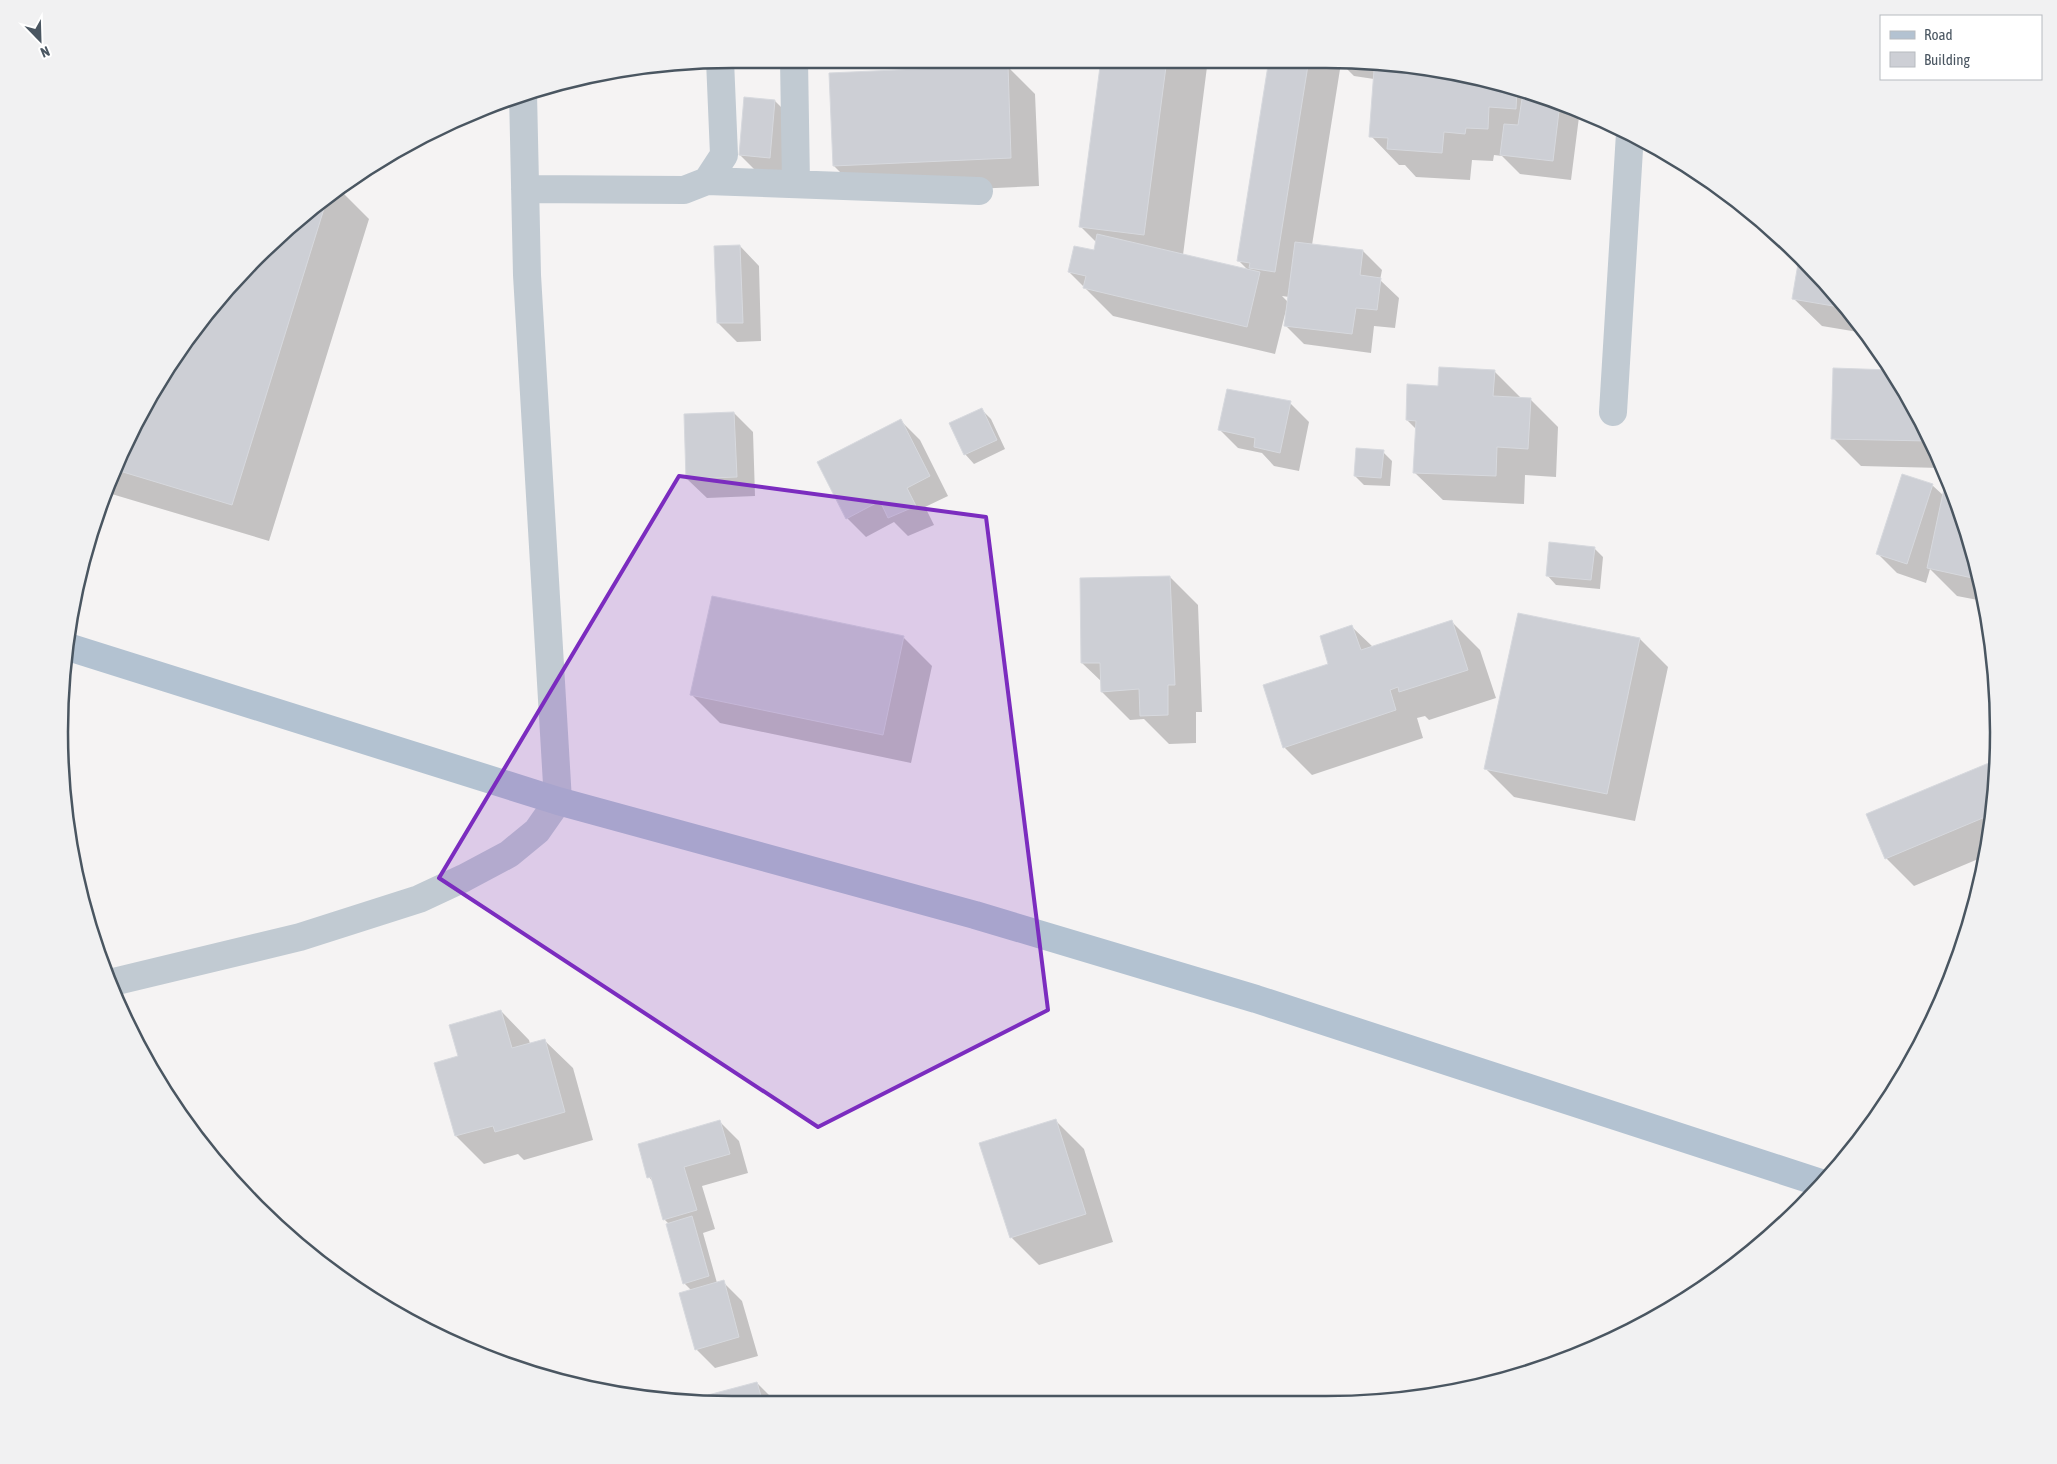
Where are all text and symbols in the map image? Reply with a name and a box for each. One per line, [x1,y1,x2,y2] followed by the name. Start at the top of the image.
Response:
[15,15,65,65] north arrow
[1880,15,2042,80] legend
[1924,26,1953,43] text: Road
[38,43,52,61] text: N
[1924,51,1970,68] text: Building

